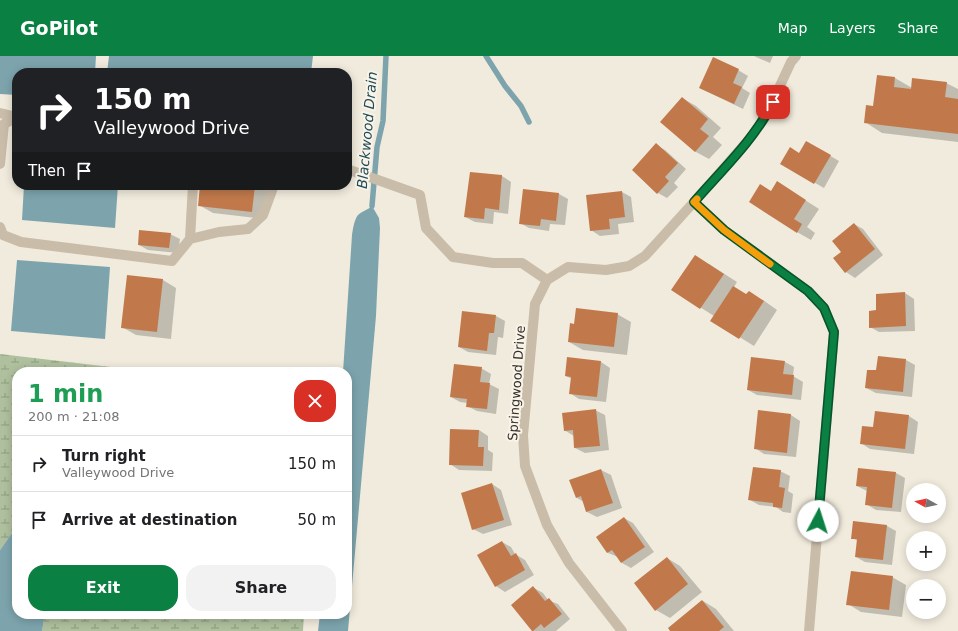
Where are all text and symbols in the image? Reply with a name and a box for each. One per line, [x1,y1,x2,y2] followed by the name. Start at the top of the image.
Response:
[20,17,98,39] text: GoPilot
[778,20,807,36] text: Map
[829,20,876,36] text: Layers
[898,20,938,36] text: Share
[354,71,380,189] water label: Blackwood Drain
[94,83,191,116] text: 150 m
[28,84,80,136] icon: right
[756,85,790,119] pin
[762,91,784,113] icon: arrive
[94,117,250,138] text: Valleywood Drive
[73,160,95,182] icon: arrive
[28,162,65,180] text: Then
[505,325,528,441] street label: Springwood Drive
[28,380,103,408] text: 1 min
[294,380,336,422] button: close
[28,409,119,424] text: 200 m · 21:08
[62,447,146,465] text: Turn right
[28,453,50,475] icon: right
[288,455,336,473] text: 150 m
[62,465,174,480] text: Valleywood Drive
[906,483,946,523] north arrow
[906,483,946,619] map controls
[797,500,839,542] position arrow
[28,509,50,531] icon: arrive
[62,511,237,529] text: Arrive at destination
[298,511,336,529] text: 50 m
[906,531,946,571] button: +
[28,565,178,611] button: Exit
[186,565,336,611] button: Share
[906,579,946,619] button: −

